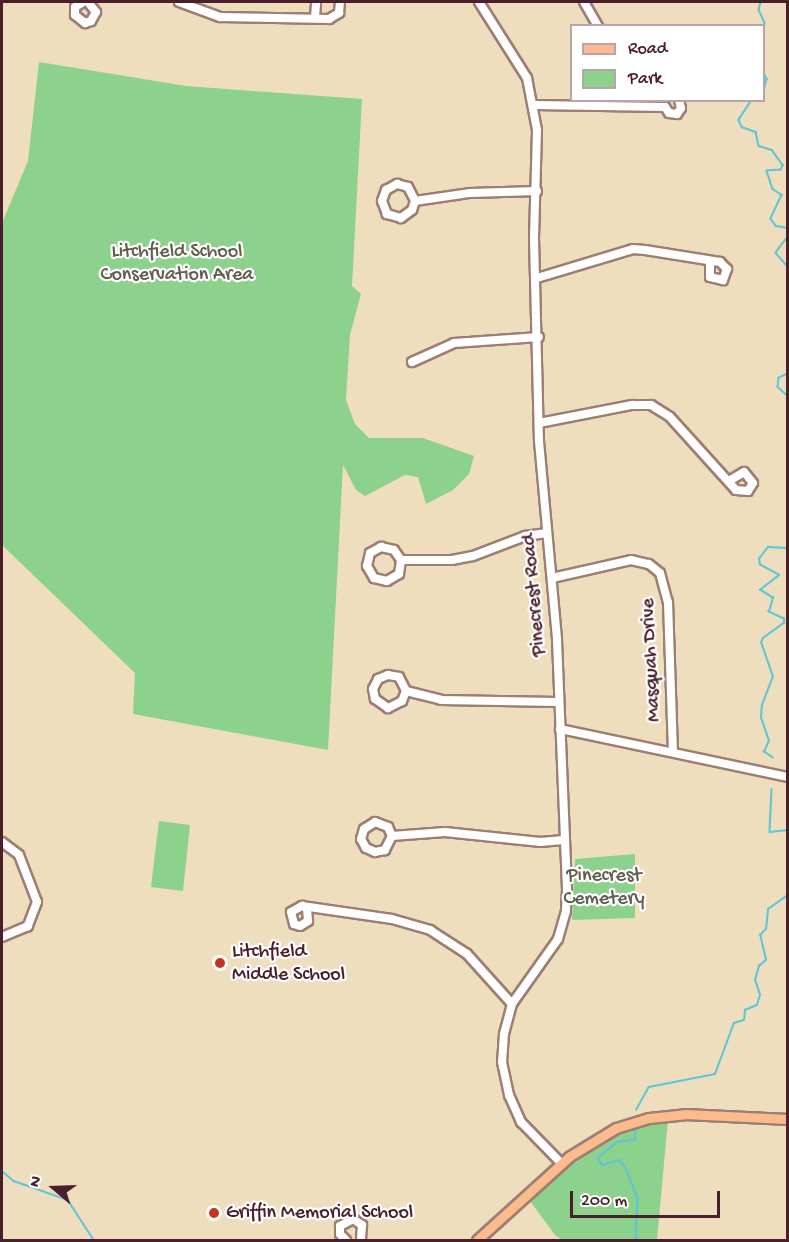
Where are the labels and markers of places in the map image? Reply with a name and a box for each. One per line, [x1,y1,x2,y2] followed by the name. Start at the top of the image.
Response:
[232,940,345,987] place label: Litchfield Middle School
[213,956,227,970] marker: Litchfield Middle School
[226,1201,413,1225] place label: Griffin Memorial School
[207,1206,221,1220] marker: Griffin Memorial School

